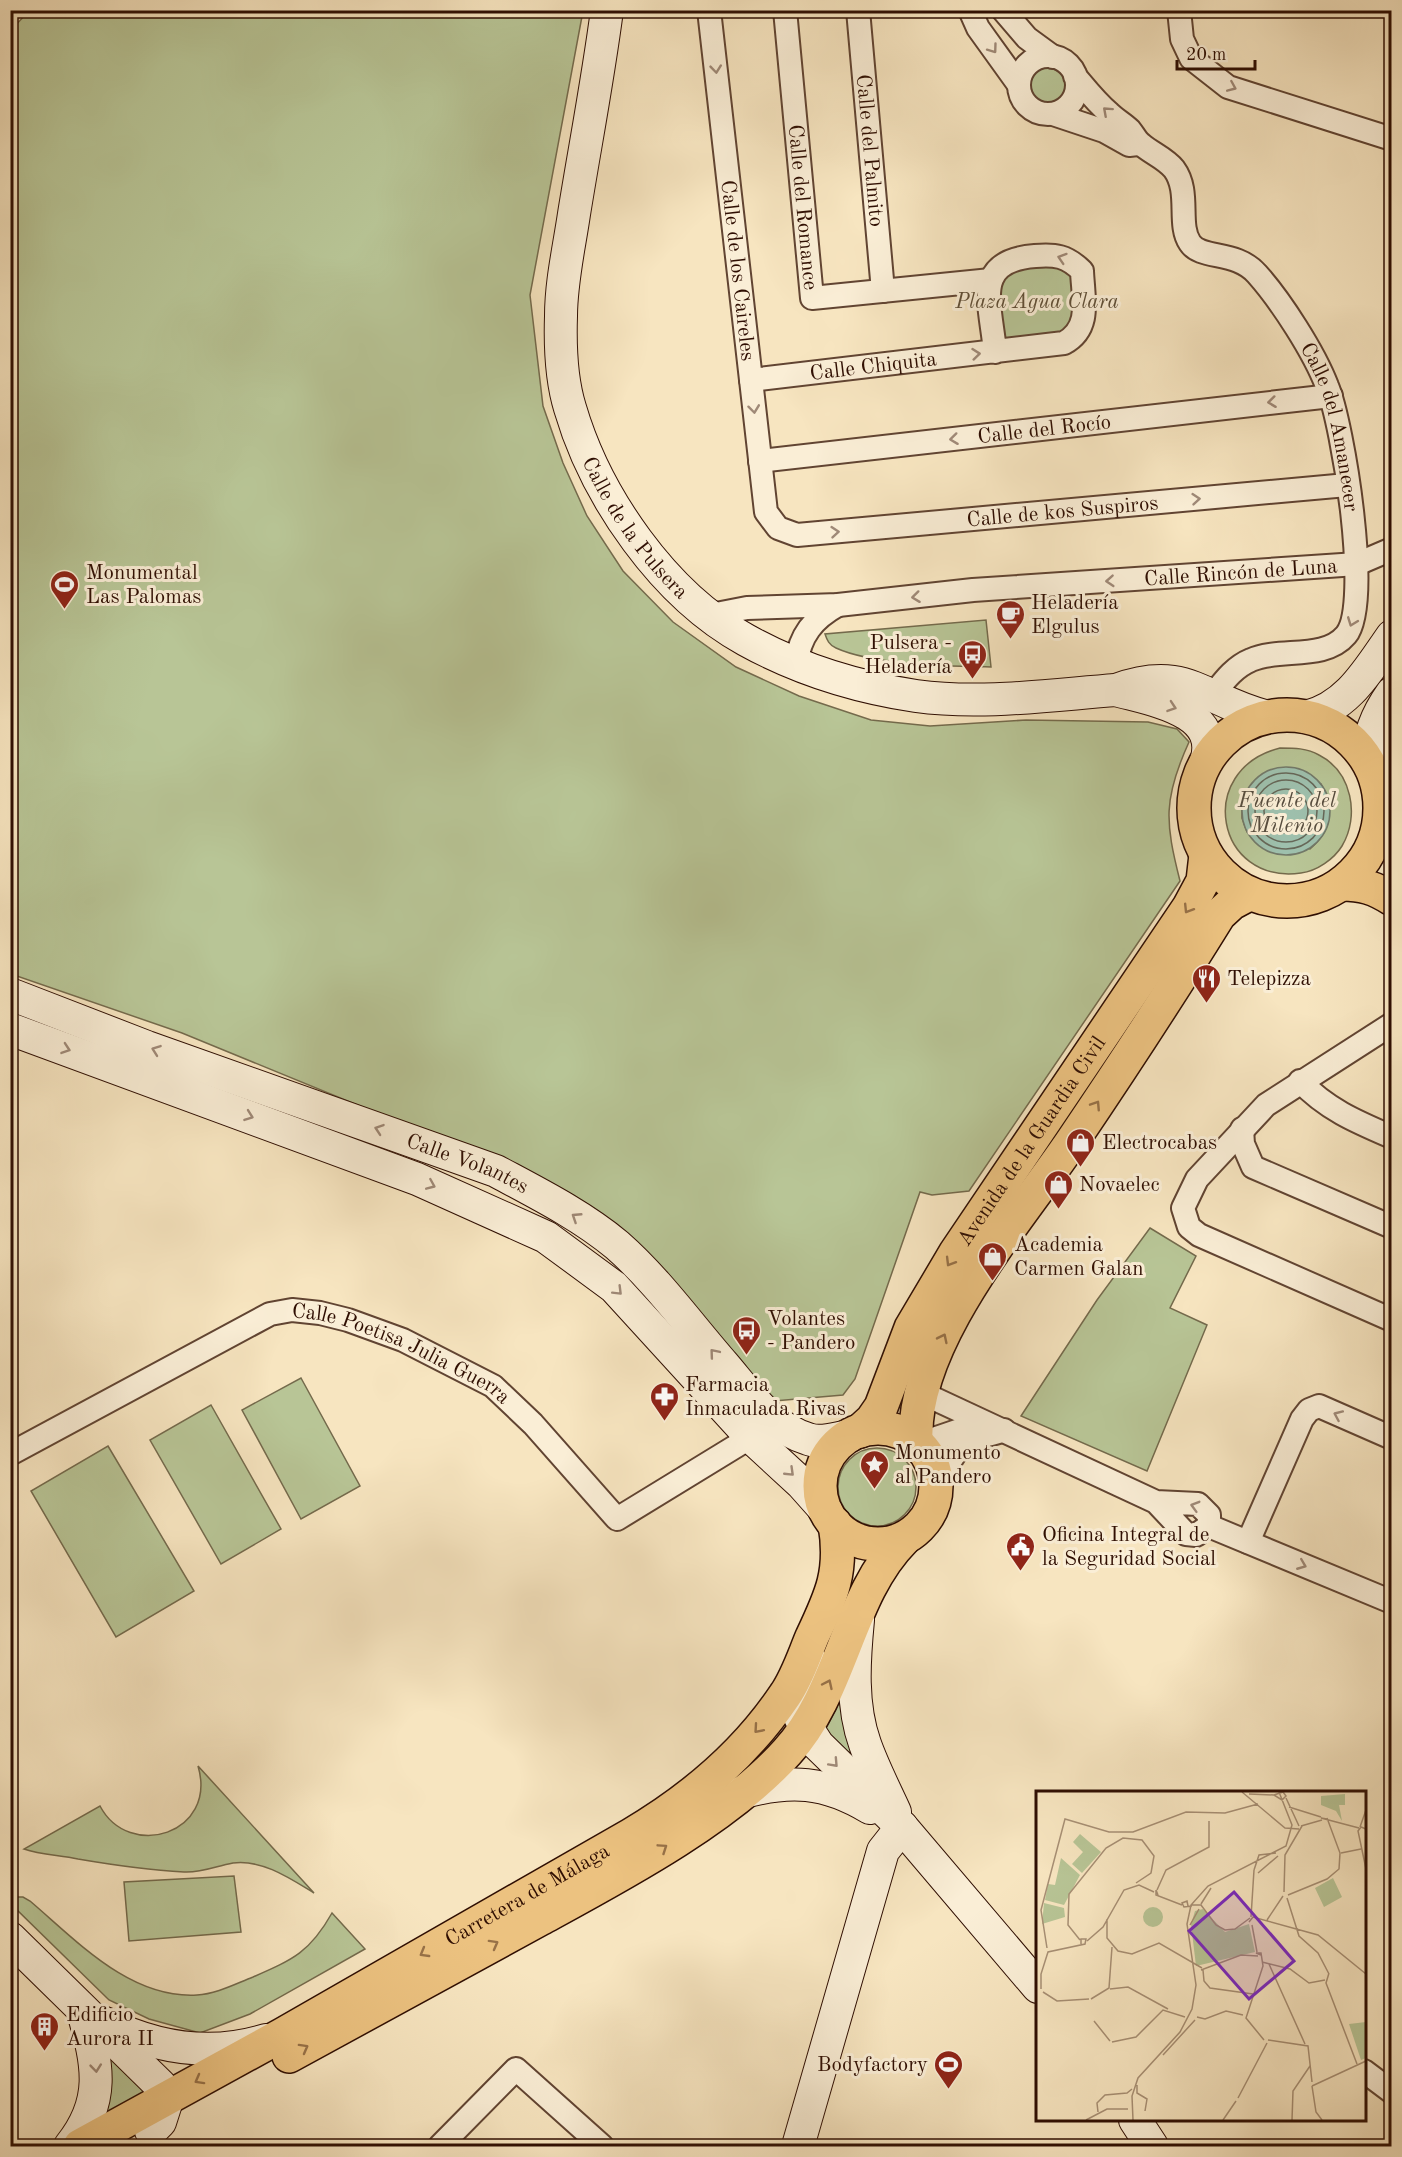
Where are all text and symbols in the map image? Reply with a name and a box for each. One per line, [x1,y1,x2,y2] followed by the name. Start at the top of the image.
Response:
[1177,33,1255,71] scale bar
[986,42,997,53] one-way arrow
[1186,46,1226,64] text: 20 m
[709,64,722,73] one-way arrow
[852,73,886,228] street label: Calle del Palmito
[1225,80,1236,92] one-way arrow
[1103,107,1113,118] one-way arrow
[784,124,820,291] street label: Calle del Romance
[716,179,758,362] street label: Calle de los Caireles
[1057,253,1067,265] one-way arrow
[954,292,1119,313] park label: Plaza Agua Clara
[1296,339,1361,513] street label: Calle del Amanecer
[971,348,980,361] one-way arrow
[809,349,938,385] street label: Calle Chiquita
[1268,396,1277,408] one-way arrow
[747,404,760,413] one-way arrow
[976,412,1112,448] street label: Calle del Rocío
[949,432,958,445] one-way arrow
[578,454,691,604] street label: Calle de la Pulsera
[966,493,1159,532] street label: Calle de kos Suspiros
[1192,493,1201,506] one-way arrow
[830,526,839,539] one-way arrow
[1144,556,1338,590] street label: Calle Rincón de Luna
[86,563,201,608] place label: Monumental Las Palomas
[49,568,81,610] sports icon: Monumental Las Palomas
[1106,574,1115,587] one-way arrow
[911,590,921,602] one-way arrow
[1031,593,1119,638] place label: Heladería Elgulus
[994,598,1026,640] cafe icon: Heladería Elgulus
[1347,615,1359,626] one-way arrow
[864,633,952,678] place label: Pulsera - Heladería
[957,638,989,680] bus stop icon: Pulsera - Heladería
[1166,700,1177,712] one-way arrow
[1237,790,1337,837] water label: Fuente del Milenio
[1184,902,1195,913] one-way arrow
[1190,962,1222,1004] restaurant icon: Telepizza
[1227,969,1311,990] place label: Telepizza
[954,1033,1110,1250] street label: Avenida de la Guardia Civil
[60,1041,71,1054] one-way arrow
[151,1045,162,1058] one-way arrow
[1088,1101,1099,1112] one-way arrow
[243,1109,254,1121] one-way arrow
[374,1124,385,1137] one-way arrow
[1065,1126,1097,1168] shop icon: Electrocabas
[403,1131,532,1198] street label: Calle Volantes
[1102,1133,1217,1154] place label: Electrocabas
[1042,1168,1074,1210] shop icon: Novaelec
[1079,1175,1160,1196] place label: Novaelec
[425,1178,436,1190] one-way arrow
[571,1213,582,1224] one-way arrow
[1014,1235,1144,1280] place label: Academia Carmen Galan
[977,1240,1009,1282] shop icon: Academia Carmen Galan
[946,1256,958,1266] one-way arrow
[611,1284,621,1295] one-way arrow
[291,1301,514,1409] street label: Calle Poetisa Julia Guerra
[767,1309,855,1354] place label: Volantes - Pandero
[730,1314,762,1356] bus stop icon: Volantes - Pandero
[935,1334,947,1345] one-way arrow
[710,1349,721,1360] one-way arrow
[685,1375,846,1420] place label: Farmacia Inmaculada Rivas
[648,1380,680,1422] pharmacy icon: Farmacia Inmaculada Rivas
[1333,1410,1344,1422] one-way arrow
[895,1443,1001,1488] place label: Monumento al Pandero
[858,1448,890,1490] place icon: Monumento al Pandero
[782,1465,793,1476] one-way arrow
[1191,1501,1201,1513] one-way arrow
[1042,1525,1216,1570] place label: Oficina Integral de la Seguridad Social
[1005,1530,1037,1572] public building icon: Oficina Integral de la Seguridad Social
[1296,1558,1307,1570] one-way arrow
[821,1680,833,1691] one-way arrow
[754,1722,765,1733] one-way arrow
[827,1756,838,1766] one-way arrow
[1036,1791,1366,2121] inset map
[442,1841,614,1951] street label: Carretera de Málaga
[657,1843,667,1855] one-way arrow
[487,1940,498,1951] one-way arrow
[420,1946,430,1958] one-way arrow
[66,2005,154,2050] place label: Edificio Aurora II
[29,2010,61,2052] building icon: Edificio Aurora II
[298,2044,308,2055] one-way arrow
[933,2048,965,2090] sports icon: Bodyfactory
[817,2055,928,2076] place label: Bodyfactory
[89,2063,102,2073] one-way arrow
[195,2073,205,2084] one-way arrow

